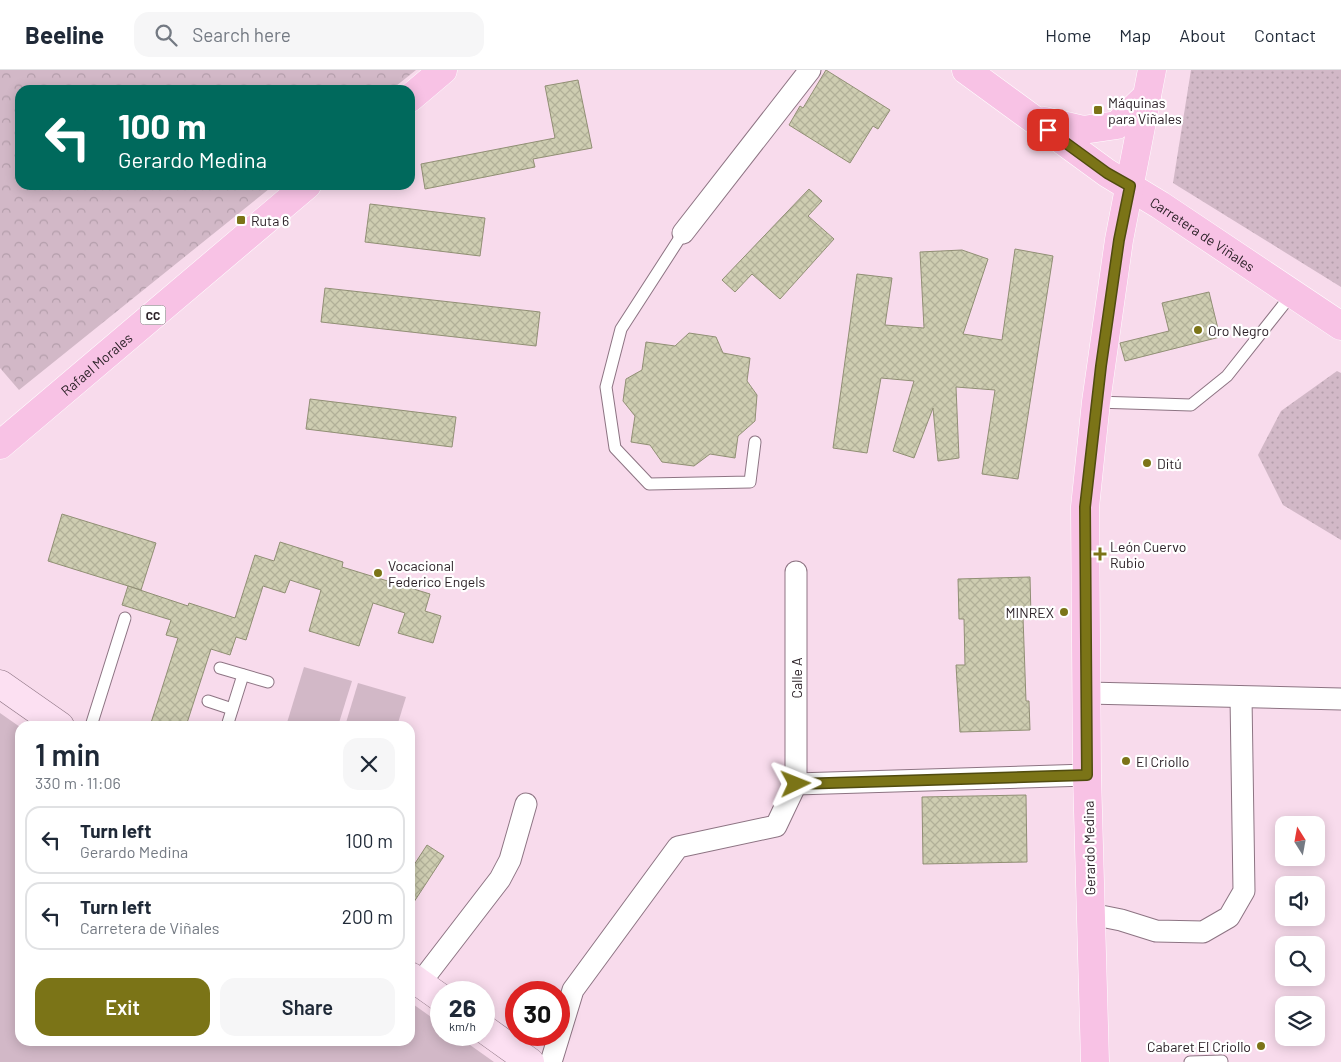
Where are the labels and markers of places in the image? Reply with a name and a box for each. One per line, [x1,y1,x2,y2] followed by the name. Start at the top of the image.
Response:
[1108,94,1182,127] place label: Máquinas para Viñales
[1092,104,1104,116] marker: Máquinas para Viñales
[1027,109,1069,151] pin
[251,212,289,229] place label: Ruta 6
[235,214,247,226] marker: Ruta 6
[1208,322,1269,339] place label: Oro Negro
[1192,324,1204,336] marker: Oro Negro
[1157,455,1182,472] place label: Ditú
[1141,457,1153,469] marker: Ditú
[1110,538,1186,571] place label: León Cuervo Rubio
[1094,548,1106,560] marker: León Cuervo Rubio
[388,557,485,590] place label: Vocacional Federico Engels
[372,567,384,579] marker: Vocacional Federico Engels
[1006,604,1054,621] place label: MINREX
[1058,606,1070,618] marker: MINREX
[1136,753,1189,770] place label: El Criollo
[1120,755,1132,767] marker: El Criollo
[1147,1038,1251,1055] place label: Cabaret El Criollo
[1255,1040,1267,1052] marker: Cabaret El Criollo

